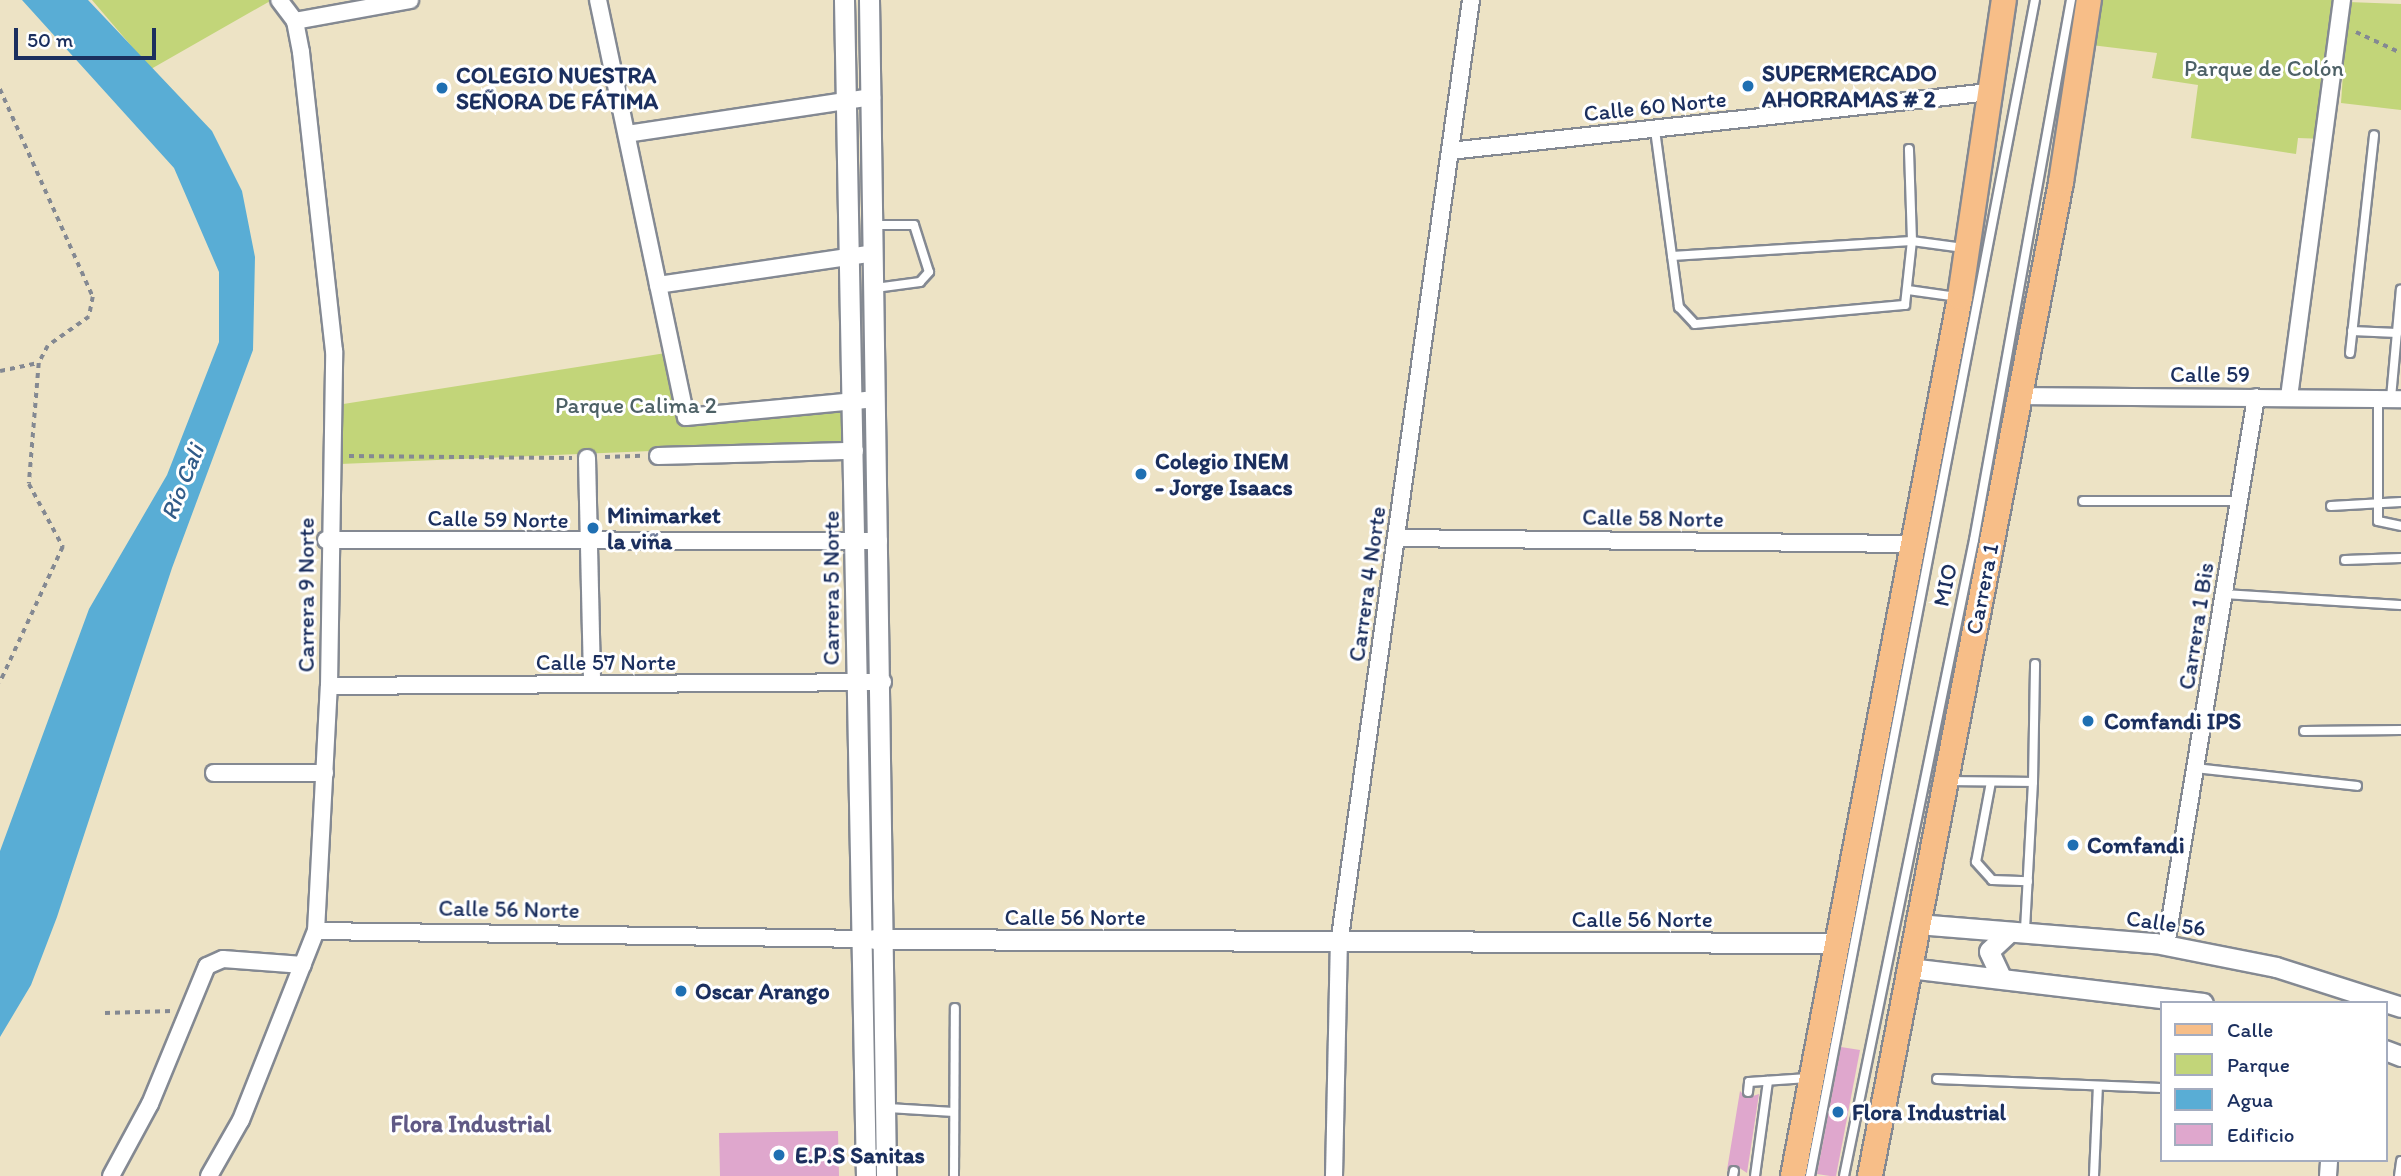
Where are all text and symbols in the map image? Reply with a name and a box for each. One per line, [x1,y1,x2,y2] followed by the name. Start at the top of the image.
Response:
[18,14,159,58] scale bar
[27,27,73,52] text: 50 m
[2184,54,2344,82] park label: Parque de Colón
[1762,59,1937,113] place label: SUPERMERCADO AHORRAMAS # 2
[456,61,661,115] place label: COLEGIO NUESTRA SEÑORA DE FÁTIMA
[1740,78,1756,94] marker: SUPERMERCADO AHORRAMAS # 2
[434,80,450,96] marker: COLEGIO NUESTRA SEÑORA DE FÁTIMA
[1582,85,1728,127] street label: Calle 60 Norte
[2170,360,2250,388] street label: Calle 59
[556,391,716,419] park label: Parque Calima 2
[154,440,210,524] water label: Río Cali
[1155,447,1292,501] place label: Colegio INEM - Jorge Isaacs
[1133,466,1149,482] marker: Colegio INEM - Jorge Isaacs
[607,501,721,555] place label: Minimarket la viña
[1582,503,1724,533] street label: Calle 58 Norte
[427,504,569,534] street label: Calle 59 Norte
[1342,504,1392,664] street label: Carrera 4 Norte
[817,511,845,665] street label: Carrera 5 Norte
[292,518,320,672] street label: Carrera 9 Norte
[585,520,601,536] marker: Minimarket la viña
[1960,541,2004,637] street label: Carrera 1
[2172,560,2220,692] street label: Carrera 1 Bis
[1927,561,1963,609] street label: MIO
[536,648,676,676] street label: Calle 57 Norte
[2104,707,2241,735] place label: Comfandi IPS
[2078,711,2098,731] marker: Comfandi IPS
[2087,831,2184,859] place label: Comfandi
[2065,837,2081,853] marker: Comfandi
[438,894,580,924] street label: Calle 56 Norte
[1004,903,1146,931] street label: Calle 56 Norte
[2124,904,2208,942] street label: Calle 56
[1571,905,1713,933] street label: Calle 56 Norte
[695,977,830,1005] place label: Oscar Arango
[673,983,689,999] marker: Oscar Arango
[2160,1001,2387,1162] legend
[2227,1017,2273,1042] text: Calle
[2227,1052,2290,1077] text: Parque
[2227,1087,2273,1112] text: Agua
[1852,1098,2006,1126] place label: Flora Industrial
[1830,1104,1846,1120] marker: Flora Industrial
[391,1110,551,1138] district label: Flora Industrial
[2227,1122,2295,1147] text: Edificio
[795,1141,925,1169] place label: E.P.S Sanitas
[769,1145,789,1165] marker: E.P.S Sanitas

